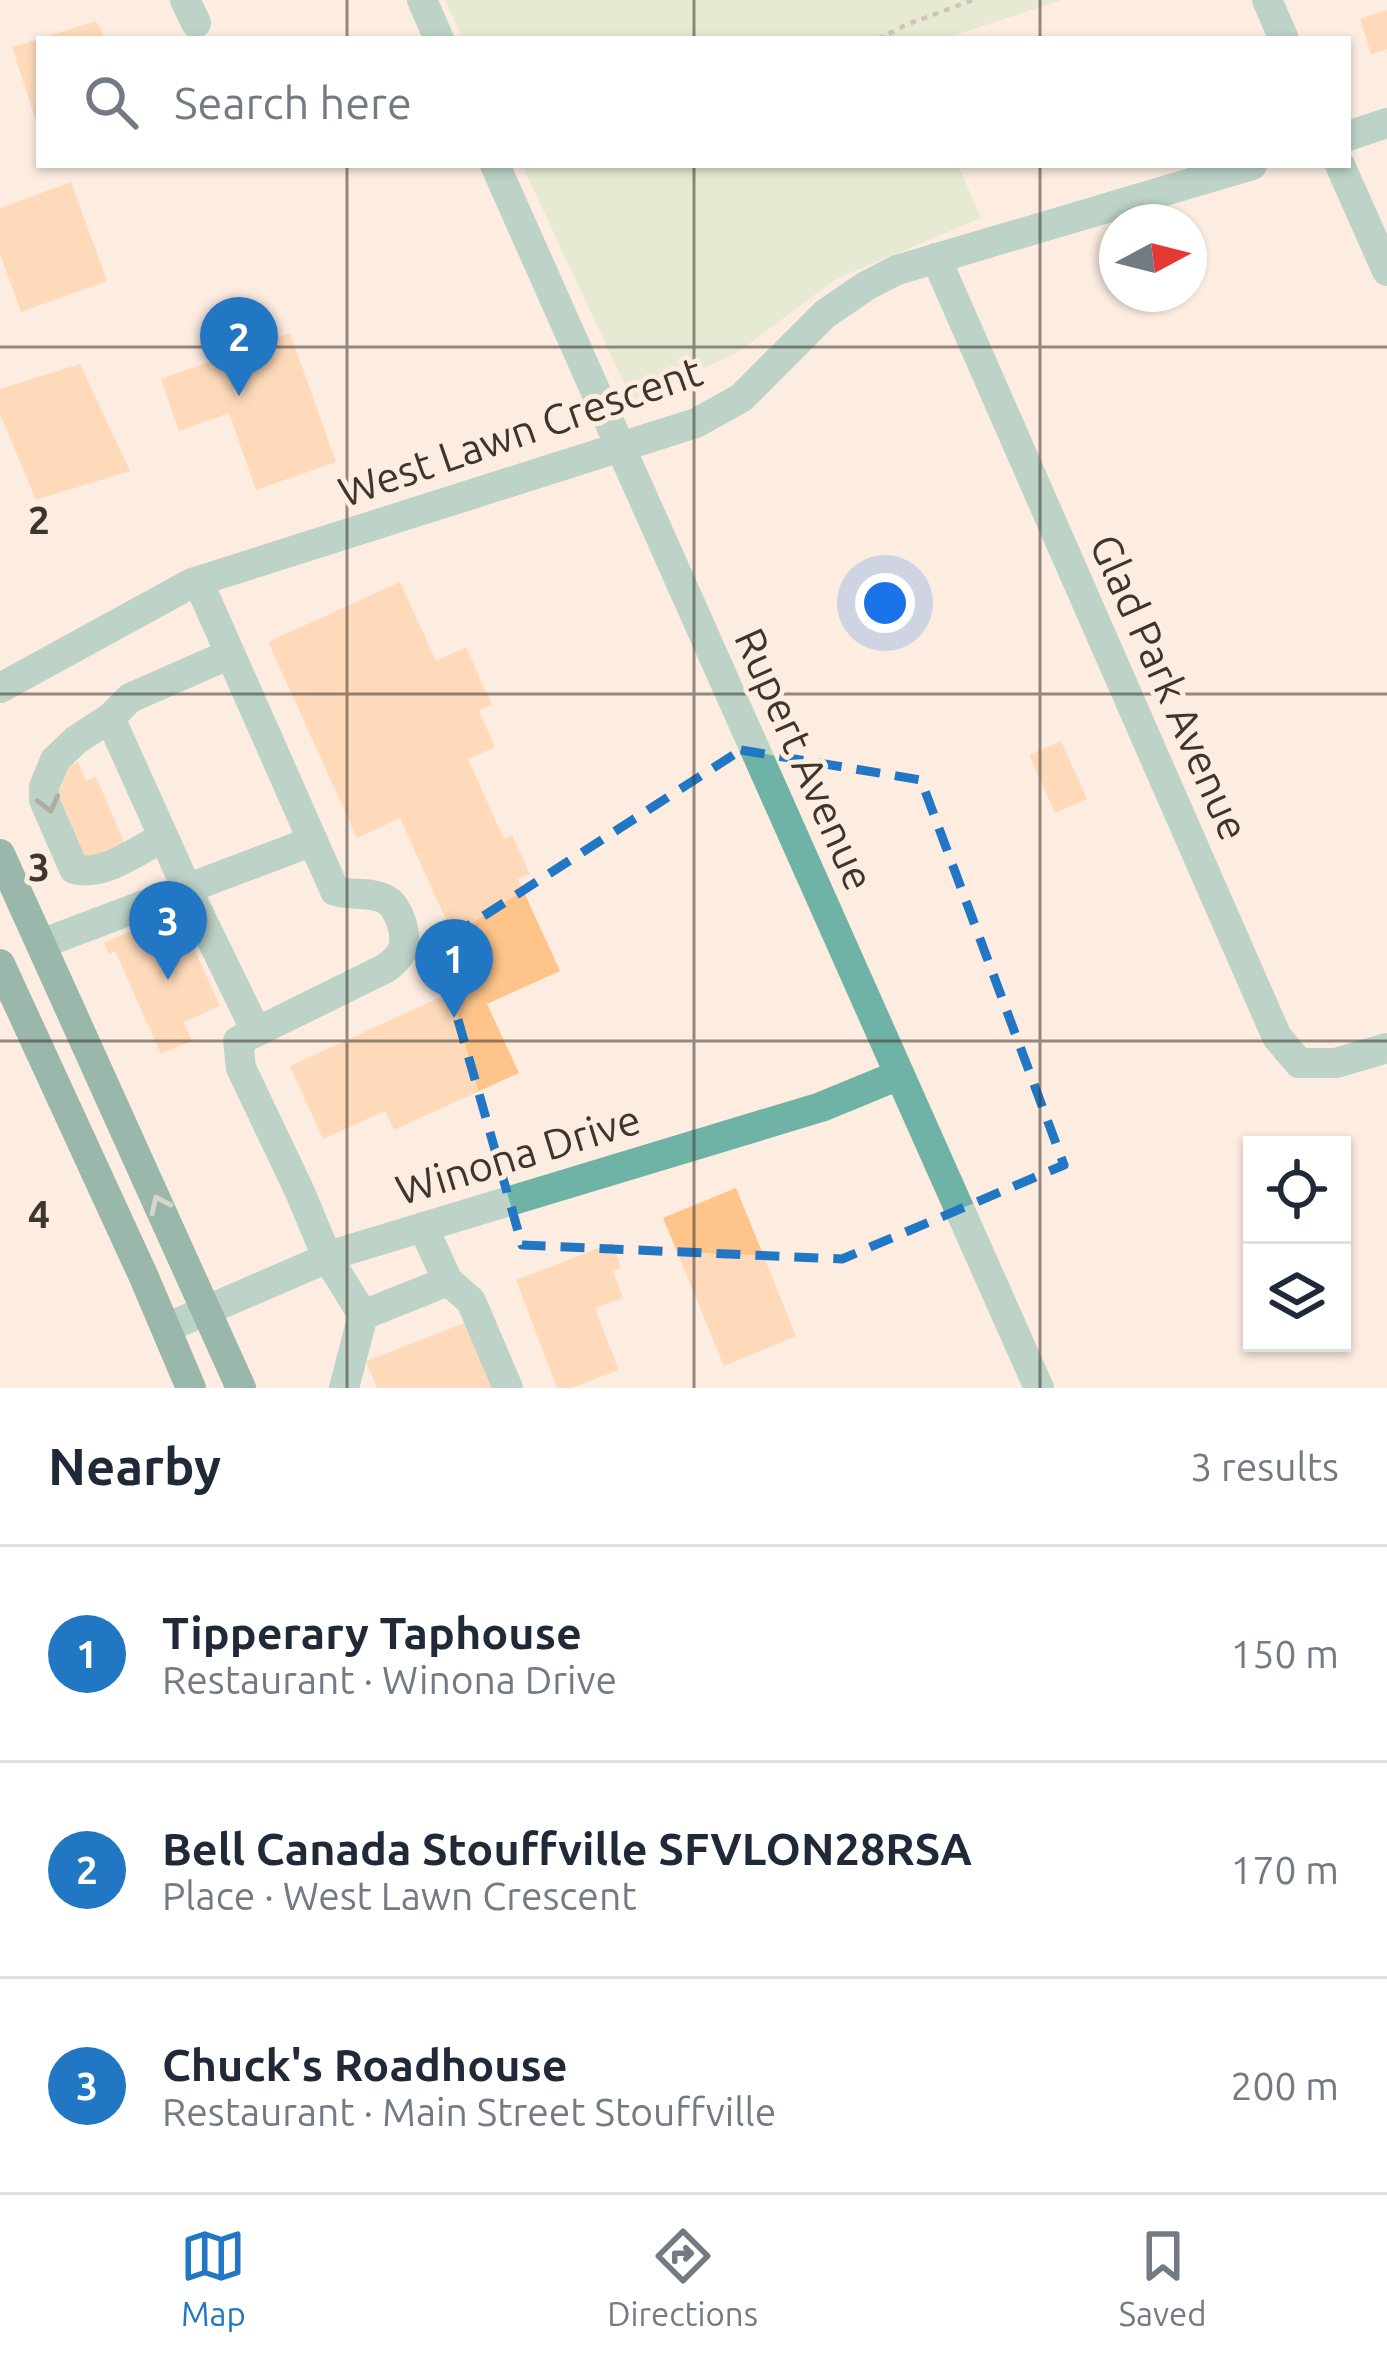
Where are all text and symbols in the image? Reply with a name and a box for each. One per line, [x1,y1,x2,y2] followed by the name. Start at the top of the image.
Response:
[36,36,1351,168] search box
[78,69,144,135] icon: search
[174,77,412,128] text: Search here
[1099,204,1207,312] north arrow
[200,297,278,396] pin: 2
[332,347,708,515] street label: West Lawn Crescent
[28,498,50,541] text: 2
[1082,527,1258,847] street label: Glad Park Avenue
[855,573,915,633] your location
[726,621,884,897] street label: Rupert Avenue
[36,793,61,814] one-way arrow
[28,845,50,888] text: 3
[129,881,207,980] pin: 3
[415,919,493,1018] pin: 1
[390,1095,646,1213] street label: Winona Drive
[1243,1136,1351,1352] map controls
[1243,1136,1351,1244] button: locate
[28,1192,50,1235] text: 4
[150,1195,174,1216] one-way arrow
[1243,1244,1351,1352] button: layers
[48,1437,221,1495] text: Nearby
[1190,1445,1339,1488] text: 3 results
[162,1607,582,1658] text: Tipperary Taphouse
[76,1632,98,1675] text: 1
[1230,1632,1339,1675] text: 150 m
[162,1658,617,1701] text: Restaurant · Winona Drive
[162,1823,972,1874] text: Bell Canada Stouffville SFVLON28RSA
[76,1848,98,1891] text: 2
[1230,1848,1339,1891] text: 170 m
[162,1874,636,1917] text: Place · West Lawn Crescent
[162,2039,568,2090] text: Chuck's Roadhouse
[76,2064,98,2107] text: 3
[1230,2064,1339,2107] text: 200 m
[162,2090,776,2133] text: Restaurant · Main Street Stouffville
[180,2223,246,2332] tab: Map
[607,2223,758,2332] tab: Directions
[1119,2223,1207,2332] tab: Saved

